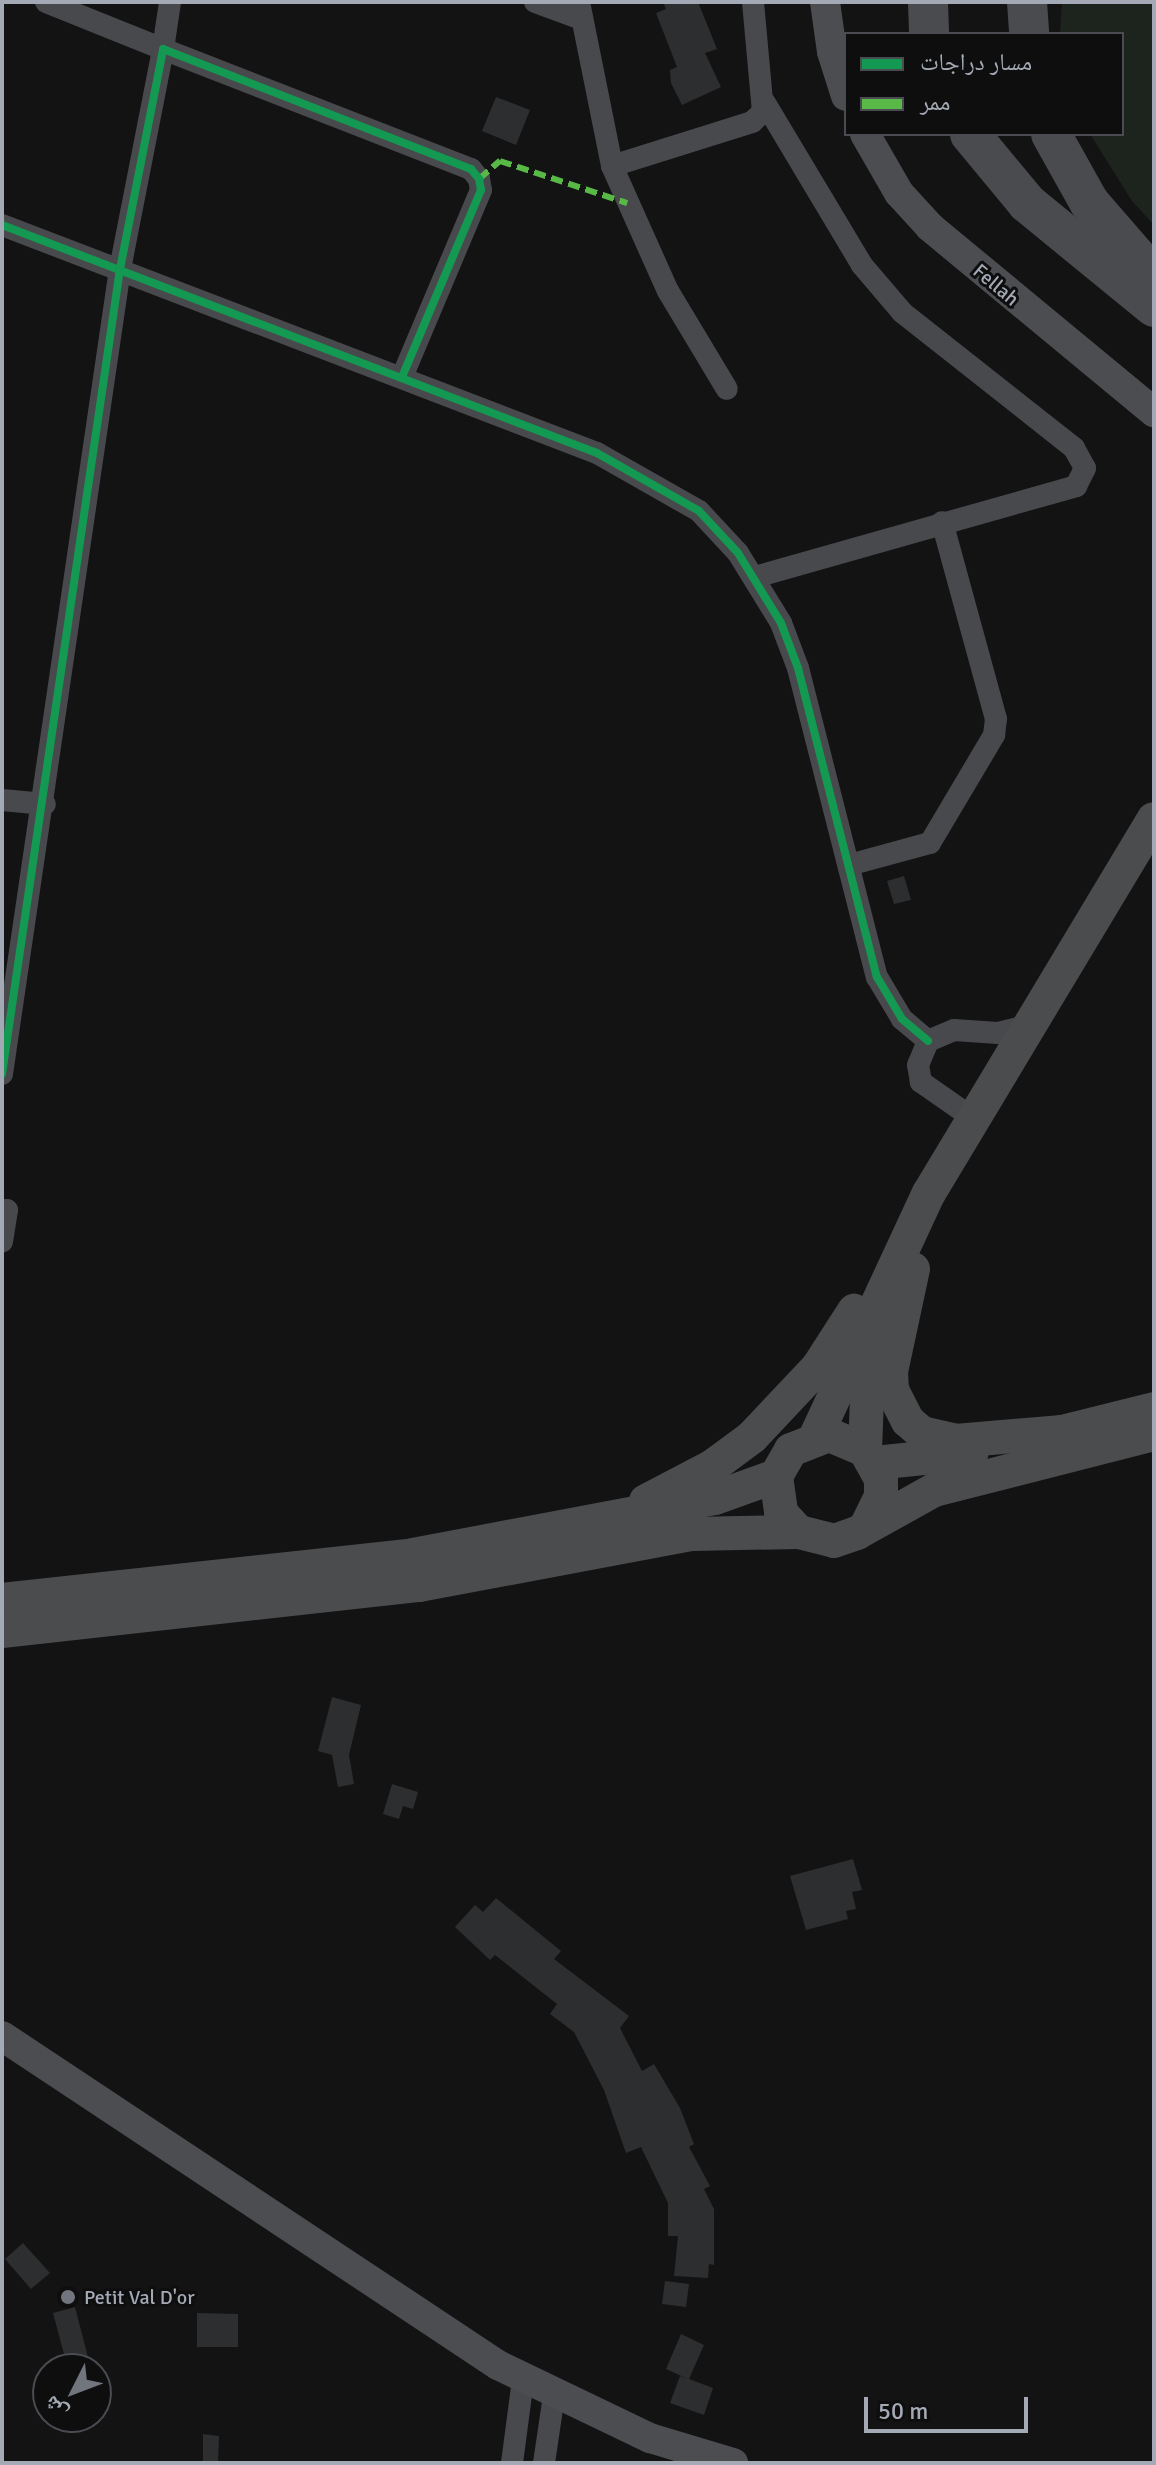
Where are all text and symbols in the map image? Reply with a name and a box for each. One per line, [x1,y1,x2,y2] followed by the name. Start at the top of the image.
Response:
[844,32,1124,136] legend
[920,47,1032,77] text: مسار دراجات
[920,87,951,117] text: ممر
[968,259,1024,311] street label: Fellah
[84,2285,195,2309] place label: Petit Val D'or
[59,2288,77,2306] marker: Petit Val D'or
[32,2353,112,2433] north arrow
[868,2381,1032,2431] scale bar
[37,2390,73,2426] text: ش
[878,2396,928,2426] text: 50 m

